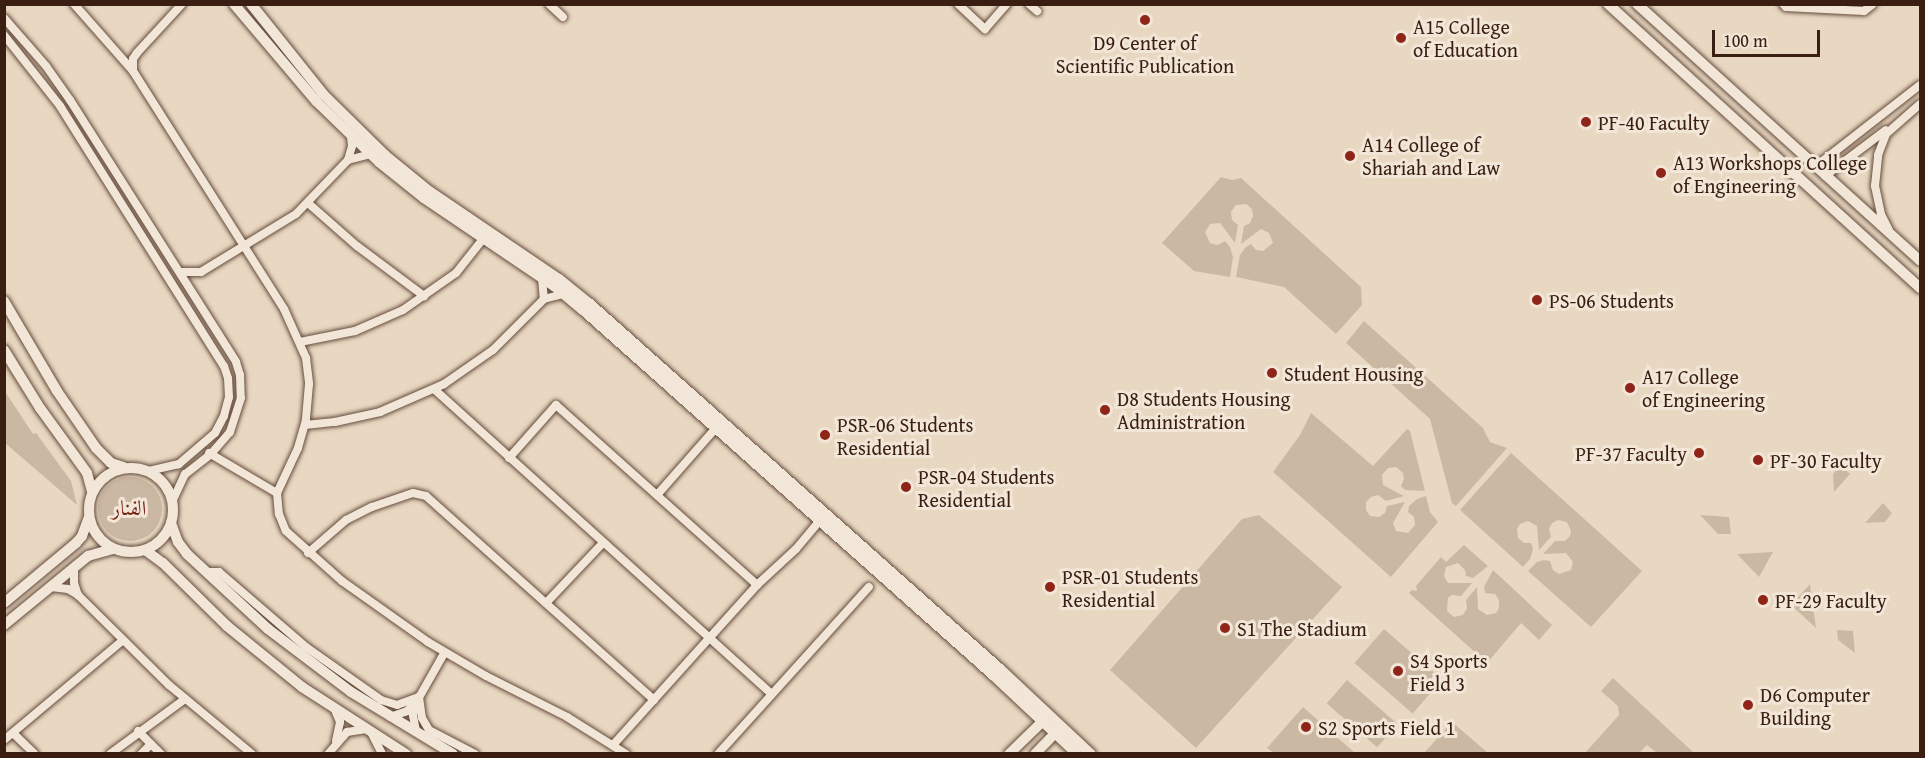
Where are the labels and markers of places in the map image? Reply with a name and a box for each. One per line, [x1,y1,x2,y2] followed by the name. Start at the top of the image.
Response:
[1138,13,1152,27] marker: D9 Center of Scientific Publication
[1413,14,1518,61] place label: A15 College of Education
[1056,30,1234,77] place label: D9 Center of Scientific Publication
[1394,31,1408,45] marker: A15 College of Education
[1598,110,1710,134] place label: PF-40 Faculty
[1579,115,1593,129] marker: PF-40 Faculty
[1362,132,1500,179] place label: A14 College of Shariah and Law
[1343,149,1357,163] marker: A14 College of Shariah and Law
[1673,150,1867,197] place label: A13 Workshops College of Engineering
[1654,166,1668,180] marker: A13 Workshops College of Engineering
[1549,288,1674,312] place label: PS-06 Students
[1530,293,1544,307] marker: PS-06 Students
[1284,361,1423,385] place label: Student Housing
[1642,365,1765,412] place label: A17 College of Engineering
[1265,366,1279,380] marker: Student Housing
[1623,381,1637,395] marker: A17 College of Engineering
[1117,386,1291,433] place label: D8 Students Housing Administration
[1098,403,1112,417] marker: D8 Students Housing Administration
[837,412,973,459] place label: PSR-06 Students Residential
[818,428,832,442] marker: PSR-06 Students Residential
[1575,441,1687,465] place label: PF-37 Faculty
[1692,446,1706,460] marker: PF-37 Faculty
[1770,448,1882,472] place label: PF-30 Faculty
[1751,453,1765,467] marker: PF-30 Faculty
[918,464,1054,511] place label: PSR-04 Students Residential
[899,480,913,494] marker: PSR-04 Students Residential
[1062,564,1198,611] place label: PSR-01 Students Residential
[1043,580,1057,594] marker: PSR-01 Students Residential
[1775,588,1887,612] place label: PF-29 Faculty
[1756,593,1770,607] marker: PF-29 Faculty
[1237,616,1367,640] place label: S1 The Stadium
[1218,621,1232,635] marker: S1 The Stadium
[1410,648,1488,695] place label: S4 Sports Field 3
[1391,664,1405,678] marker: S4 Sports Field 3
[1760,682,1870,729] place label: D6 Computer Building
[1741,698,1755,712] marker: D6 Computer Building
[1318,715,1455,739] place label: S2 Sports Field 1
[1299,720,1313,734] marker: S2 Sports Field 1

